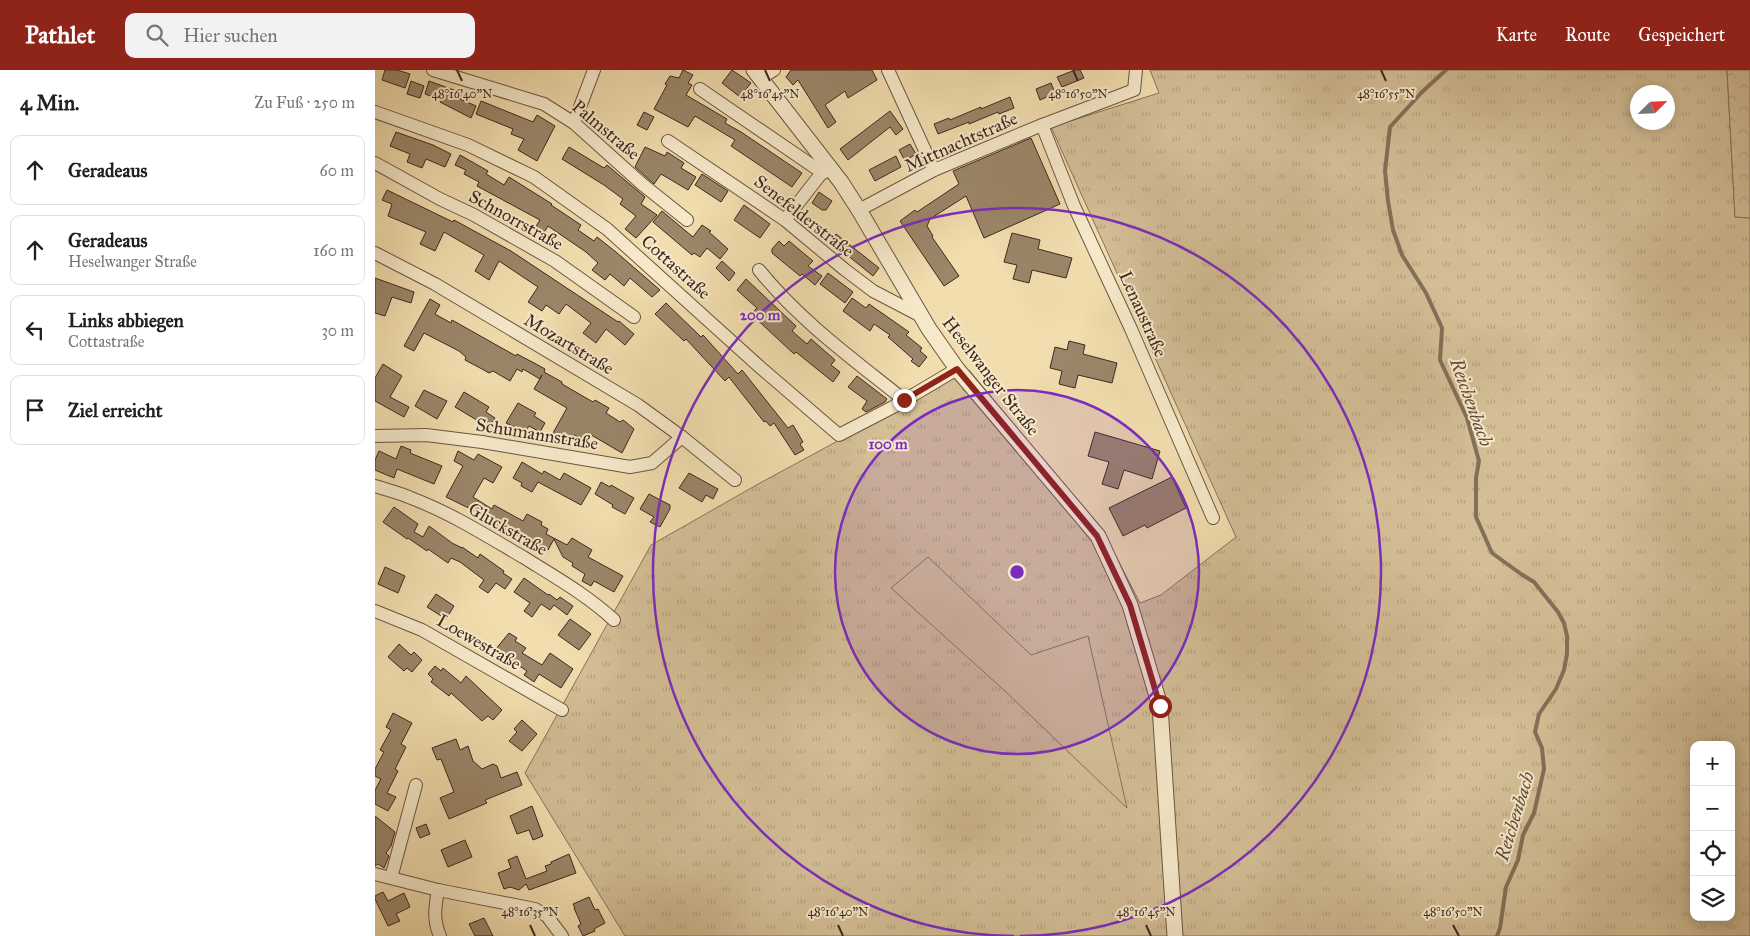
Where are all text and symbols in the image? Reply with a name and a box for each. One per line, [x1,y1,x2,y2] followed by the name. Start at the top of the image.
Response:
[125,13,475,58] search box
[25,20,95,50] text: Pathlet
[143,21,171,49] icon: search
[183,24,278,47] text: Hier suchen
[1496,24,1537,46] text: Karte
[1565,24,1610,46] text: Route
[1638,24,1725,46] text: Gespeichert
[1630,85,1675,130] north arrow
[432,87,492,101] text: 48°16'40"N
[740,87,800,101] text: 48°16'45"N
[1048,87,1108,101] text: 48°16'50"N
[1357,87,1415,101] text: 48°16'55"N
[20,90,79,116] text: 4 Min.
[254,93,355,112] text: Zu Fuß · 250 m
[568,95,644,165] street label: Palmstraße
[901,107,1021,177] street label: Mittnachtstraße
[21,156,49,184] icon: ahead
[68,159,147,182] text: Geradeaus
[320,161,354,180] text: 60 m
[750,170,858,262] street label: Senefelderstraße
[465,185,567,255] street label: Schnorrstraße
[68,229,147,252] text: Geradeaus
[637,230,715,304] street label: Cottastraße
[21,236,49,264] icon: ahead
[313,241,354,260] text: 160 m
[68,252,197,271] text: Heselwanger Straße
[1114,268,1172,360] street label: Lenaustraße
[740,306,781,324] text: 200 m
[68,309,184,332] text: Links abbiegen
[520,309,618,379] street label: Mozartstraße
[937,312,1044,441] street label: Heselwanger Straße
[21,316,49,344] icon: left
[321,321,354,340] text: 30 m
[68,332,144,351] text: Cottastraße
[1445,354,1498,449] water label: Reichenbach
[893,389,916,412] route end
[21,396,49,424] icon: arrive
[68,399,162,422] text: Ziel erreicht
[474,413,600,455] street label: Schumannstraße
[868,435,908,453] text: 100 m
[465,498,551,560] street label: Gluckstraße
[1008,563,1026,581] centre of rings
[433,609,525,675] street label: Loewestraße
[1149,695,1172,718] route start
[1690,741,1735,921] map controls
[1690,741,1735,786] button: +
[1490,769,1539,865] water label: Reichenbach
[1690,786,1735,831] button: −
[1690,831,1735,876] button: locate
[1690,876,1735,921] button: layers
[501,905,559,919] text: 48°16'35"N
[808,905,868,919] text: 48°16'40"N
[1116,905,1176,919] text: 48°16'45"N
[1423,905,1483,919] text: 48°16'50"N

